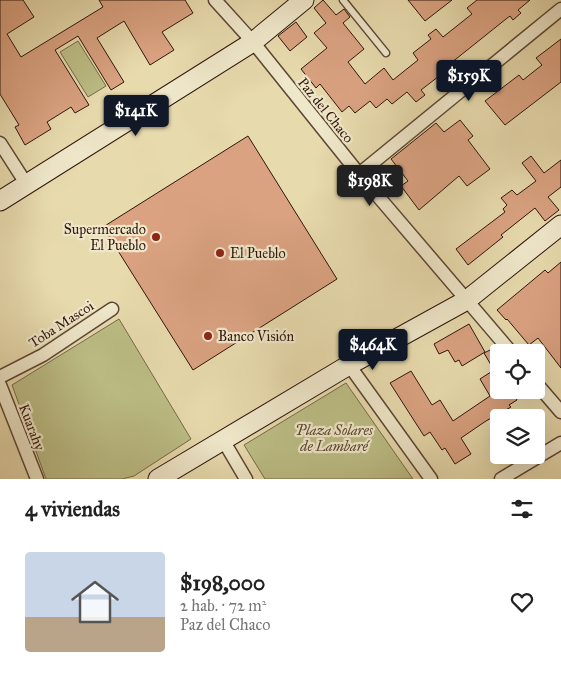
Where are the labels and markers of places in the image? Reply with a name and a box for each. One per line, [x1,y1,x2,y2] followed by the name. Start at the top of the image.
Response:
[434,59,504,102] pin: $159K
[101,94,171,137] pin: $141K
[335,164,405,207] pin: $198K
[64,221,146,254] place label: Supermercado El Pueblo
[150,231,162,243] marker: Supermercado El Pueblo
[230,245,286,262] place label: El Pueblo
[214,247,226,259] marker: El Pueblo
[218,328,294,345] place label: Banco Visión
[338,328,408,371] pin: $464K
[202,330,214,342] marker: Banco Visión

